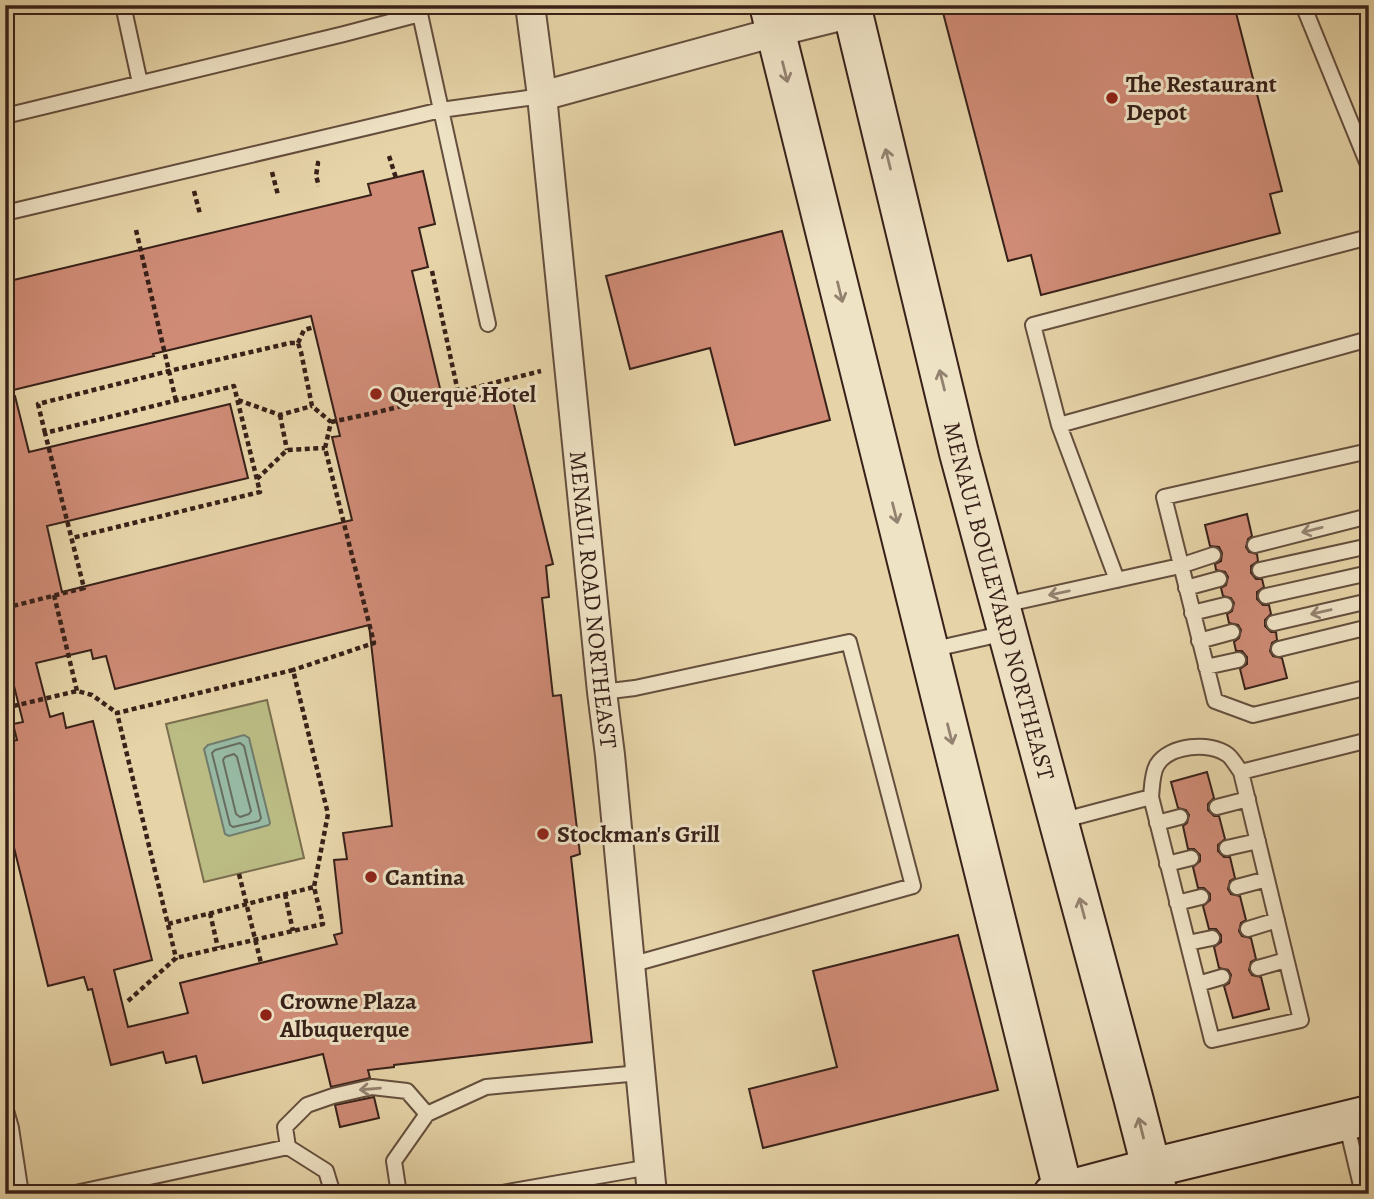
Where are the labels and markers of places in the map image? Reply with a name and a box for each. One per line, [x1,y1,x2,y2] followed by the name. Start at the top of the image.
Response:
[1126,68,1277,128] place label: The Restaurant Depot
[1104,90,1120,106] marker: The Restaurant Depot
[390,378,537,410] place label: Querque Hotel
[368,386,384,402] marker: Querque Hotel
[557,818,720,850] place label: Stockman's Grill
[535,826,551,842] marker: Stockman's Grill
[385,861,465,893] place label: Cantina
[363,869,379,885] marker: Cantina
[279,985,417,1045] place label: Crowne Plaza Albuquerque
[258,1007,274,1023] marker: Crowne Plaza Albuquerque

